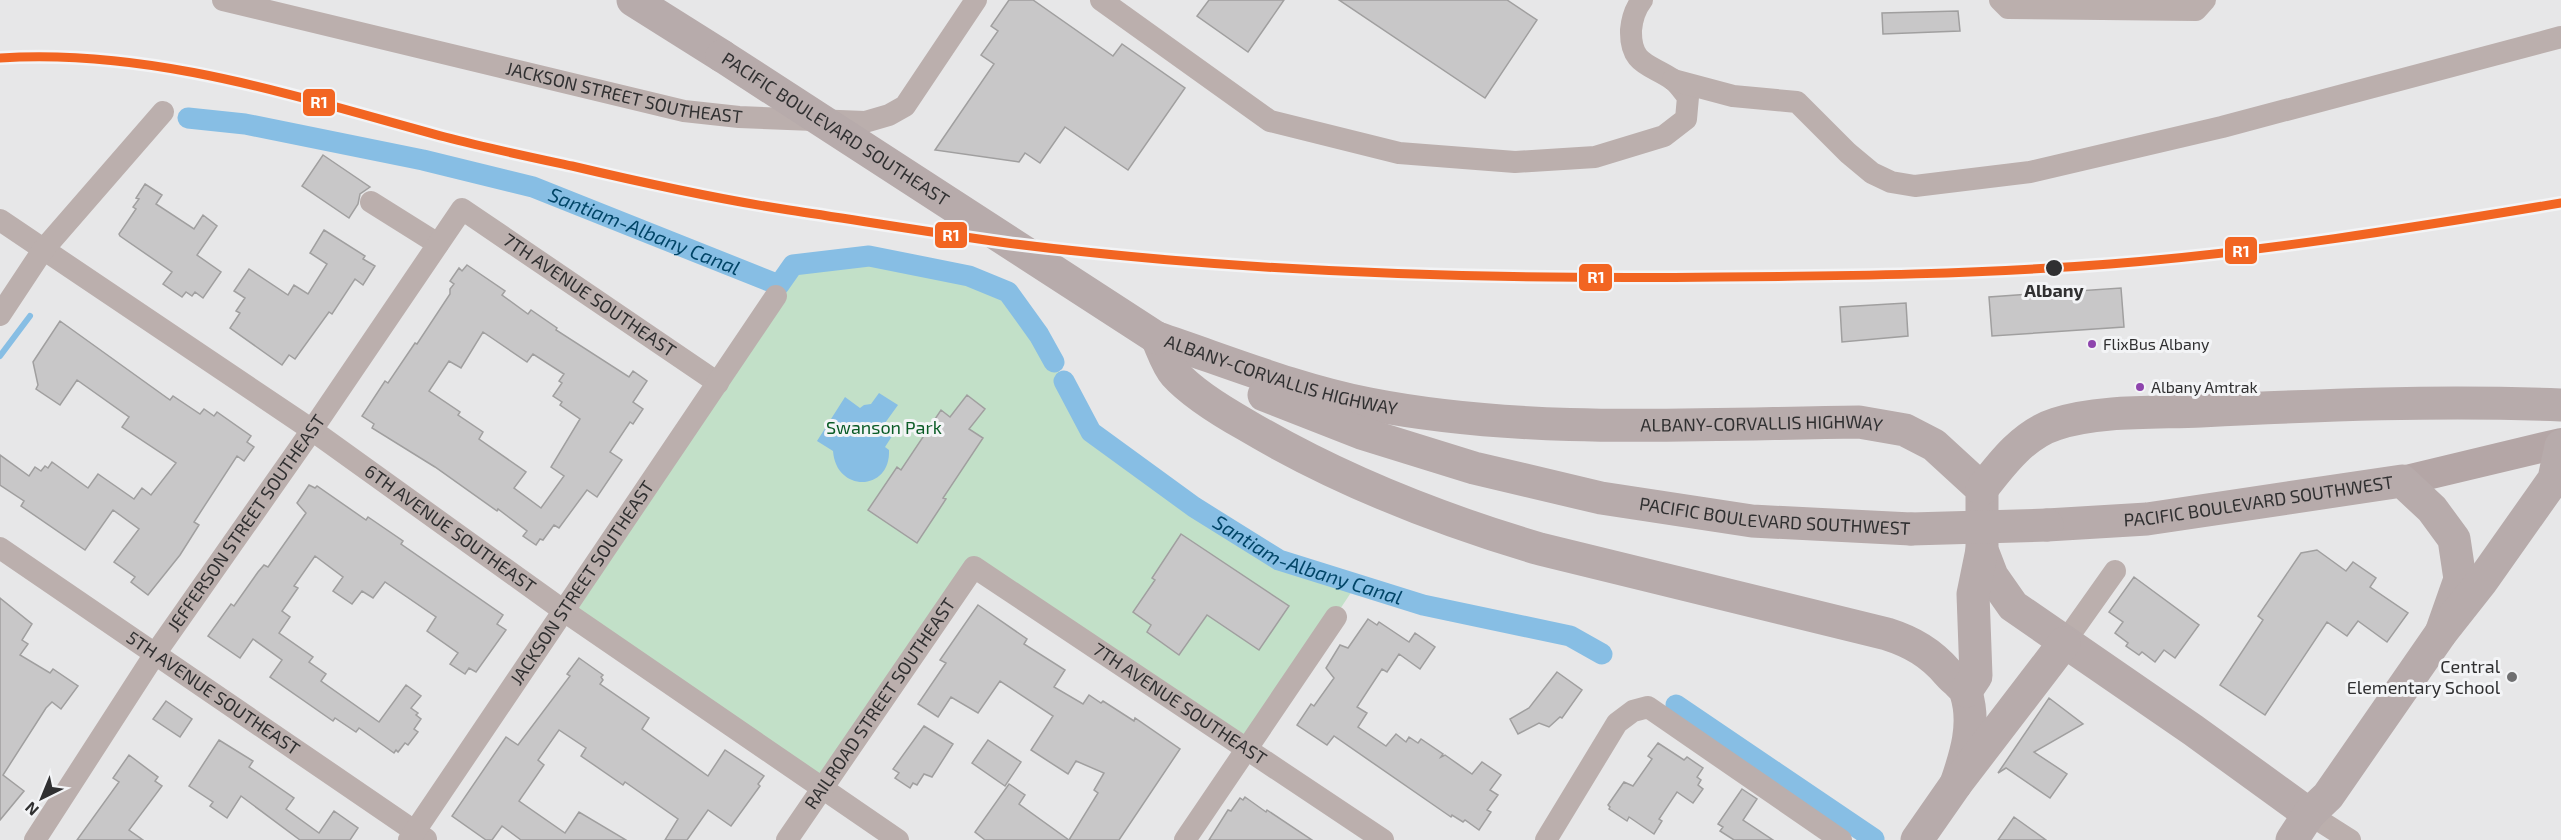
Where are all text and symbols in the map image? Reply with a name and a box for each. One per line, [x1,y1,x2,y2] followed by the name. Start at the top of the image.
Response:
[718,47,954,211] street label: PACIFIC BOULEVARD SOUTHEAST
[504,57,744,127] street label: JACKSON STREET SOUTHEAST
[302,88,336,117] line badge: R1
[310,92,328,111] text: R1
[545,181,744,279] water label: Santiam-Albany Canal
[934,221,968,249] line badge: R1
[942,225,960,244] text: R1
[499,228,681,362] street label: 7TH AVENUE SOUTHEAST
[2224,236,2258,265] line badge: R1
[2232,241,2250,260] text: R1
[2044,258,2064,278] marker: Albany
[1578,263,1613,292] line badge: R1
[1587,267,1605,286] text: R1
[2024,279,2085,301] place label: Albany
[1162,329,1400,419] street label: ALBANY-CORVALLIS HIGHWAY
[2103,334,2210,353] place label: FlixBus Albany
[2086,338,2098,350] marker: FlixBus Albany
[2151,377,2258,396] place label: Albany Amtrak
[2134,381,2146,393] marker: Albany Amtrak
[162,409,330,636] street label: JEFFERSON STREET SOUTHEAST
[1640,410,1885,436] street label: ALBANY-CORVALLIS HIGHWAY
[826,416,942,438] park label: Swanson Park
[361,459,541,597] street label: 6TH AVENUE SOUTHEAST
[2123,470,2395,530] street label: PACIFIC BOULEVARD SOUTHWEST
[505,476,658,689] street label: JACKSON STREET SOUTHEAST
[1638,492,1911,539] street label: PACIFIC BOULEVARD SOUTHWEST
[1209,509,1406,609] water label: Santiam-Albany Canal
[799,593,960,813] street label: RAILROAD STREET SOUTHEAST
[123,626,305,760] street label: 5TH AVENUE SOUTHEAST
[1089,637,1272,770] street label: 7TH AVENUE SOUTHEAST
[2347,655,2501,698] place label: Central Elementary School
[2505,670,2519,684] marker: Central Elementary School
[12,768,72,828] north arrow
[21,798,42,820] text: N

